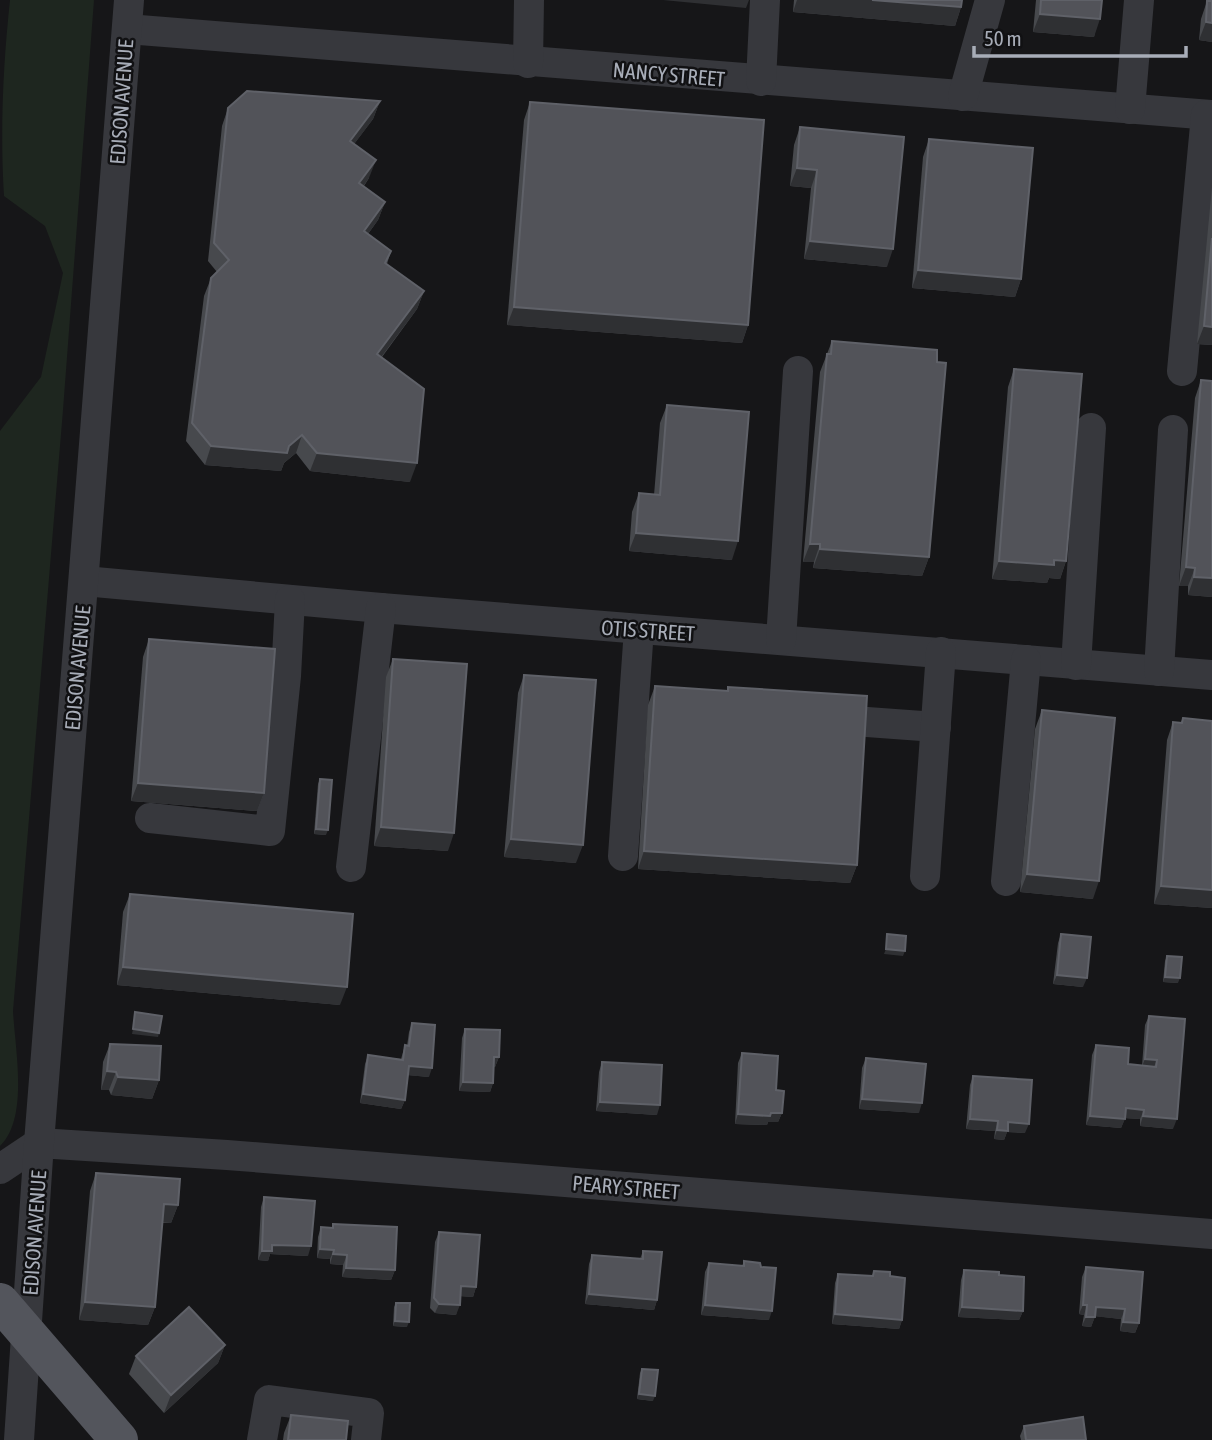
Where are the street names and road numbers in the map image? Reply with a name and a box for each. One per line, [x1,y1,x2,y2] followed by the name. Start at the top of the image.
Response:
[105,39,137,165] street label: EDISON AVENUE
[612,57,726,91] street label: NANCY STREET
[60,605,94,731] street label: EDISON AVENUE
[600,615,696,645] street label: OTIS STREET
[18,1170,50,1296] street label: EDISON AVENUE
[571,1170,681,1204] street label: PEARY STREET

